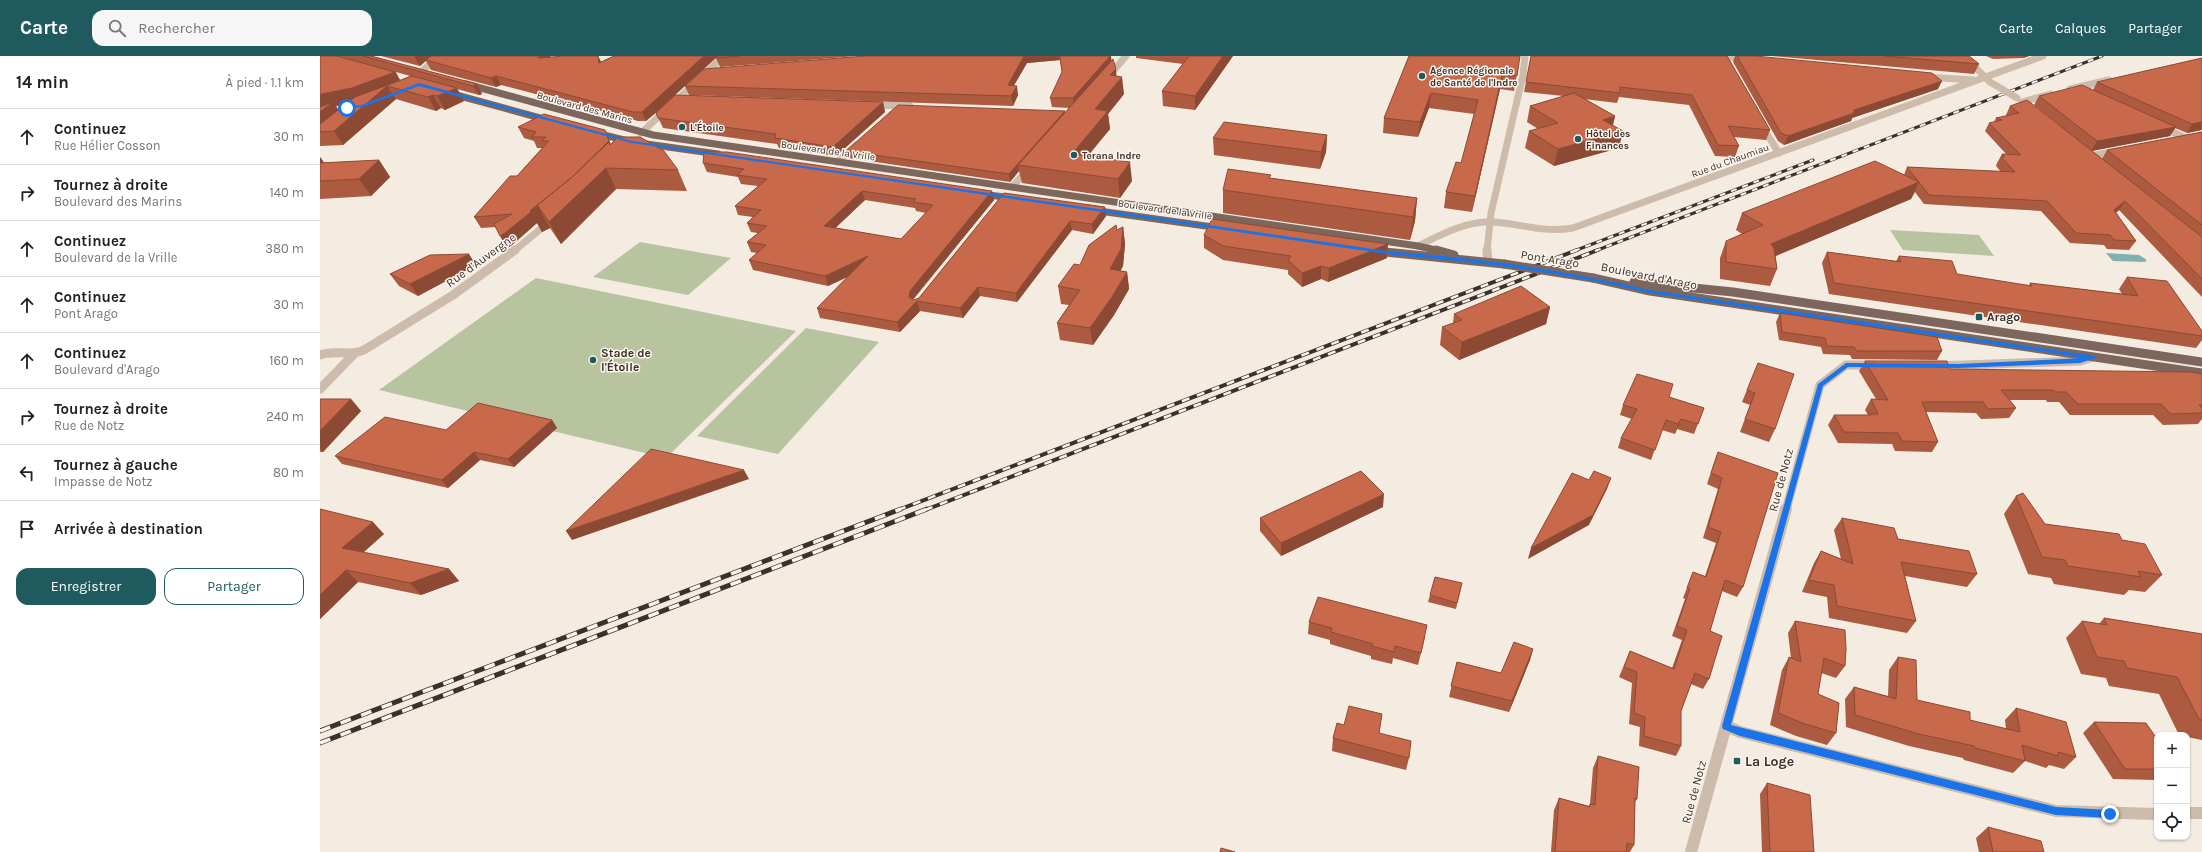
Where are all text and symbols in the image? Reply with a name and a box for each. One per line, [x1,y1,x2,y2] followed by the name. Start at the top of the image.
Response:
[92,10,372,46] search box
[20,17,68,39] text: Carte
[106,17,128,39] icon: search
[138,19,215,37] text: Rechercher
[1999,20,2033,37] text: Carte
[2055,20,2106,37] text: Calques
[2128,20,2182,37] text: Partager
[1430,65,1518,89] place label: Agence Régionale de Santé de l'Indre
[1417,71,1427,81] marker: Agence Régionale de Santé de l'Indre
[16,72,69,92] text: 14 min
[226,75,304,90] text: À pied · 1.1 km
[536,89,634,127] street label: Boulevard des Marins
[338,99,356,117] route start
[54,120,126,138] text: Continuez
[690,120,724,134] place label: L'Étoile
[677,122,687,132] marker: L'Étoile
[16,126,38,148] icon: ahead
[1586,128,1630,152] place label: Hôtel des Finances
[273,129,304,144] text: 30 m
[1573,134,1583,144] marker: Hôtel des Finances
[54,138,161,153] text: Rue Hélier Cosson
[780,138,876,164] street label: Boulevard de la Vrille
[1690,141,1771,181] street label: Rue du Chaumiau
[1069,150,1079,160] marker: Terana Indre
[1082,150,1141,162] place label: Terana Indre
[54,176,168,194] text: Tournez à droite
[16,182,38,204] icon: right
[269,185,304,200] text: 140 m
[54,194,182,209] text: Boulevard des Marins
[1117,197,1213,223] street label: Boulevard de la Vrille
[443,230,519,290] street label: Rue d'Auvergne
[54,232,126,250] text: Continuez
[16,238,38,260] icon: ahead
[265,241,304,256] text: 380 m
[1520,247,1580,271] street label: Pont Arago
[54,250,178,265] text: Boulevard de la Vrille
[1600,260,1698,292] street label: Boulevard d'Arago
[54,288,126,306] text: Continuez
[16,294,38,316] icon: ahead
[273,297,304,312] text: 30 m
[54,306,118,321] text: Pont Arago
[1987,310,2020,324] place label: Arago
[1974,312,1984,322] marker: Arago
[54,344,126,362] text: Continuez
[601,346,651,374] place label: Stade de l'Étoile
[16,350,38,372] icon: ahead
[269,353,304,368] text: 160 m
[588,355,598,365] marker: Stade de l'Étoile
[54,362,160,377] text: Boulevard d'Arago
[54,400,168,418] text: Tournez à droite
[16,406,38,428] icon: right
[266,409,304,424] text: 240 m
[54,418,124,433] text: Rue de Notz
[1766,447,1796,513] street label: Rue de Notz
[54,456,178,474] text: Tournez à gauche
[16,462,38,484] icon: left
[273,465,304,480] text: 80 m
[54,474,153,489] text: Impasse de Notz
[16,518,38,540] icon: arrive
[54,520,203,538] text: Arrivée à destination
[16,568,156,605] button: Enregistrer
[164,568,304,605] button: Partager
[2154,732,2190,840] map controls
[2154,732,2190,768] button: +
[1745,753,1794,770] place label: La Loge
[1732,756,1742,766] marker: La Loge
[1679,759,1709,825] street label: Rue de Notz
[2154,768,2190,804] button: −
[2154,804,2190,840] button: locate
[2101,805,2119,823] route end

